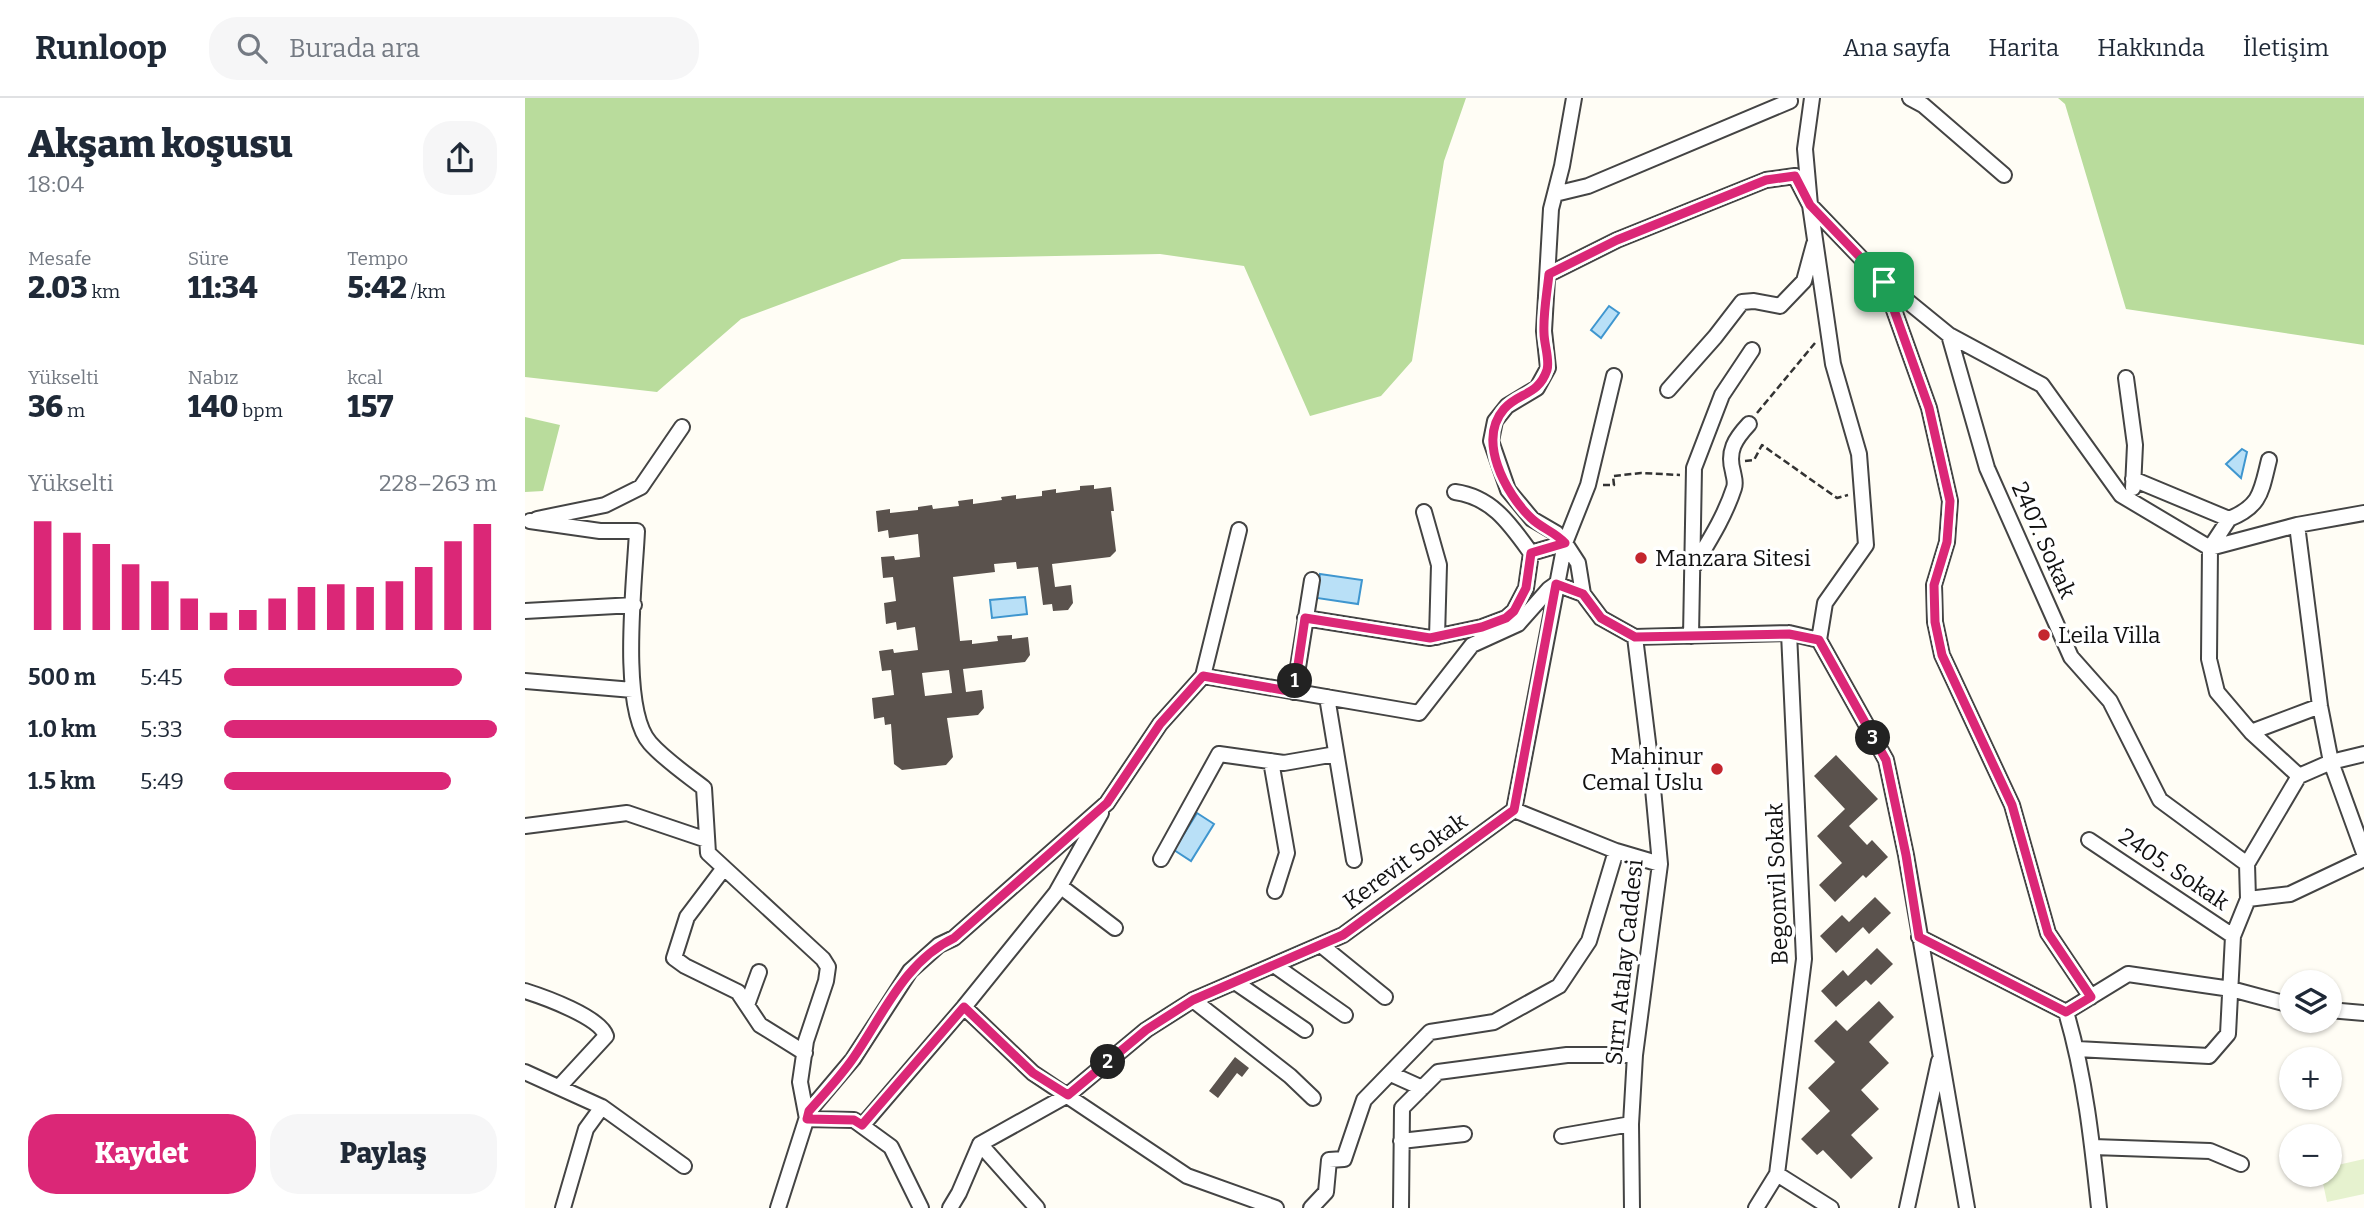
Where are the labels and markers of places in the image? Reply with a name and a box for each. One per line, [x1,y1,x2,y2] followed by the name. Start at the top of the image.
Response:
[1854,252,1914,312] pin
[1655,544,1811,572] place label: Manzara Sitesi
[1633,550,1649,566] marker: Manzara Sitesi
[2058,621,2161,649] place label: Leila Villa
[2036,627,2052,643] marker: Leila Villa
[1277,664,1313,698] pin: 1
[1855,720,1891,756] pin: 3
[1582,742,1703,796] place label: Mahinur Cemal Uslu
[1709,761,1725,777] marker: Mahinur Cemal Uslu
[1091,1044,1125,1080] pin: 2

